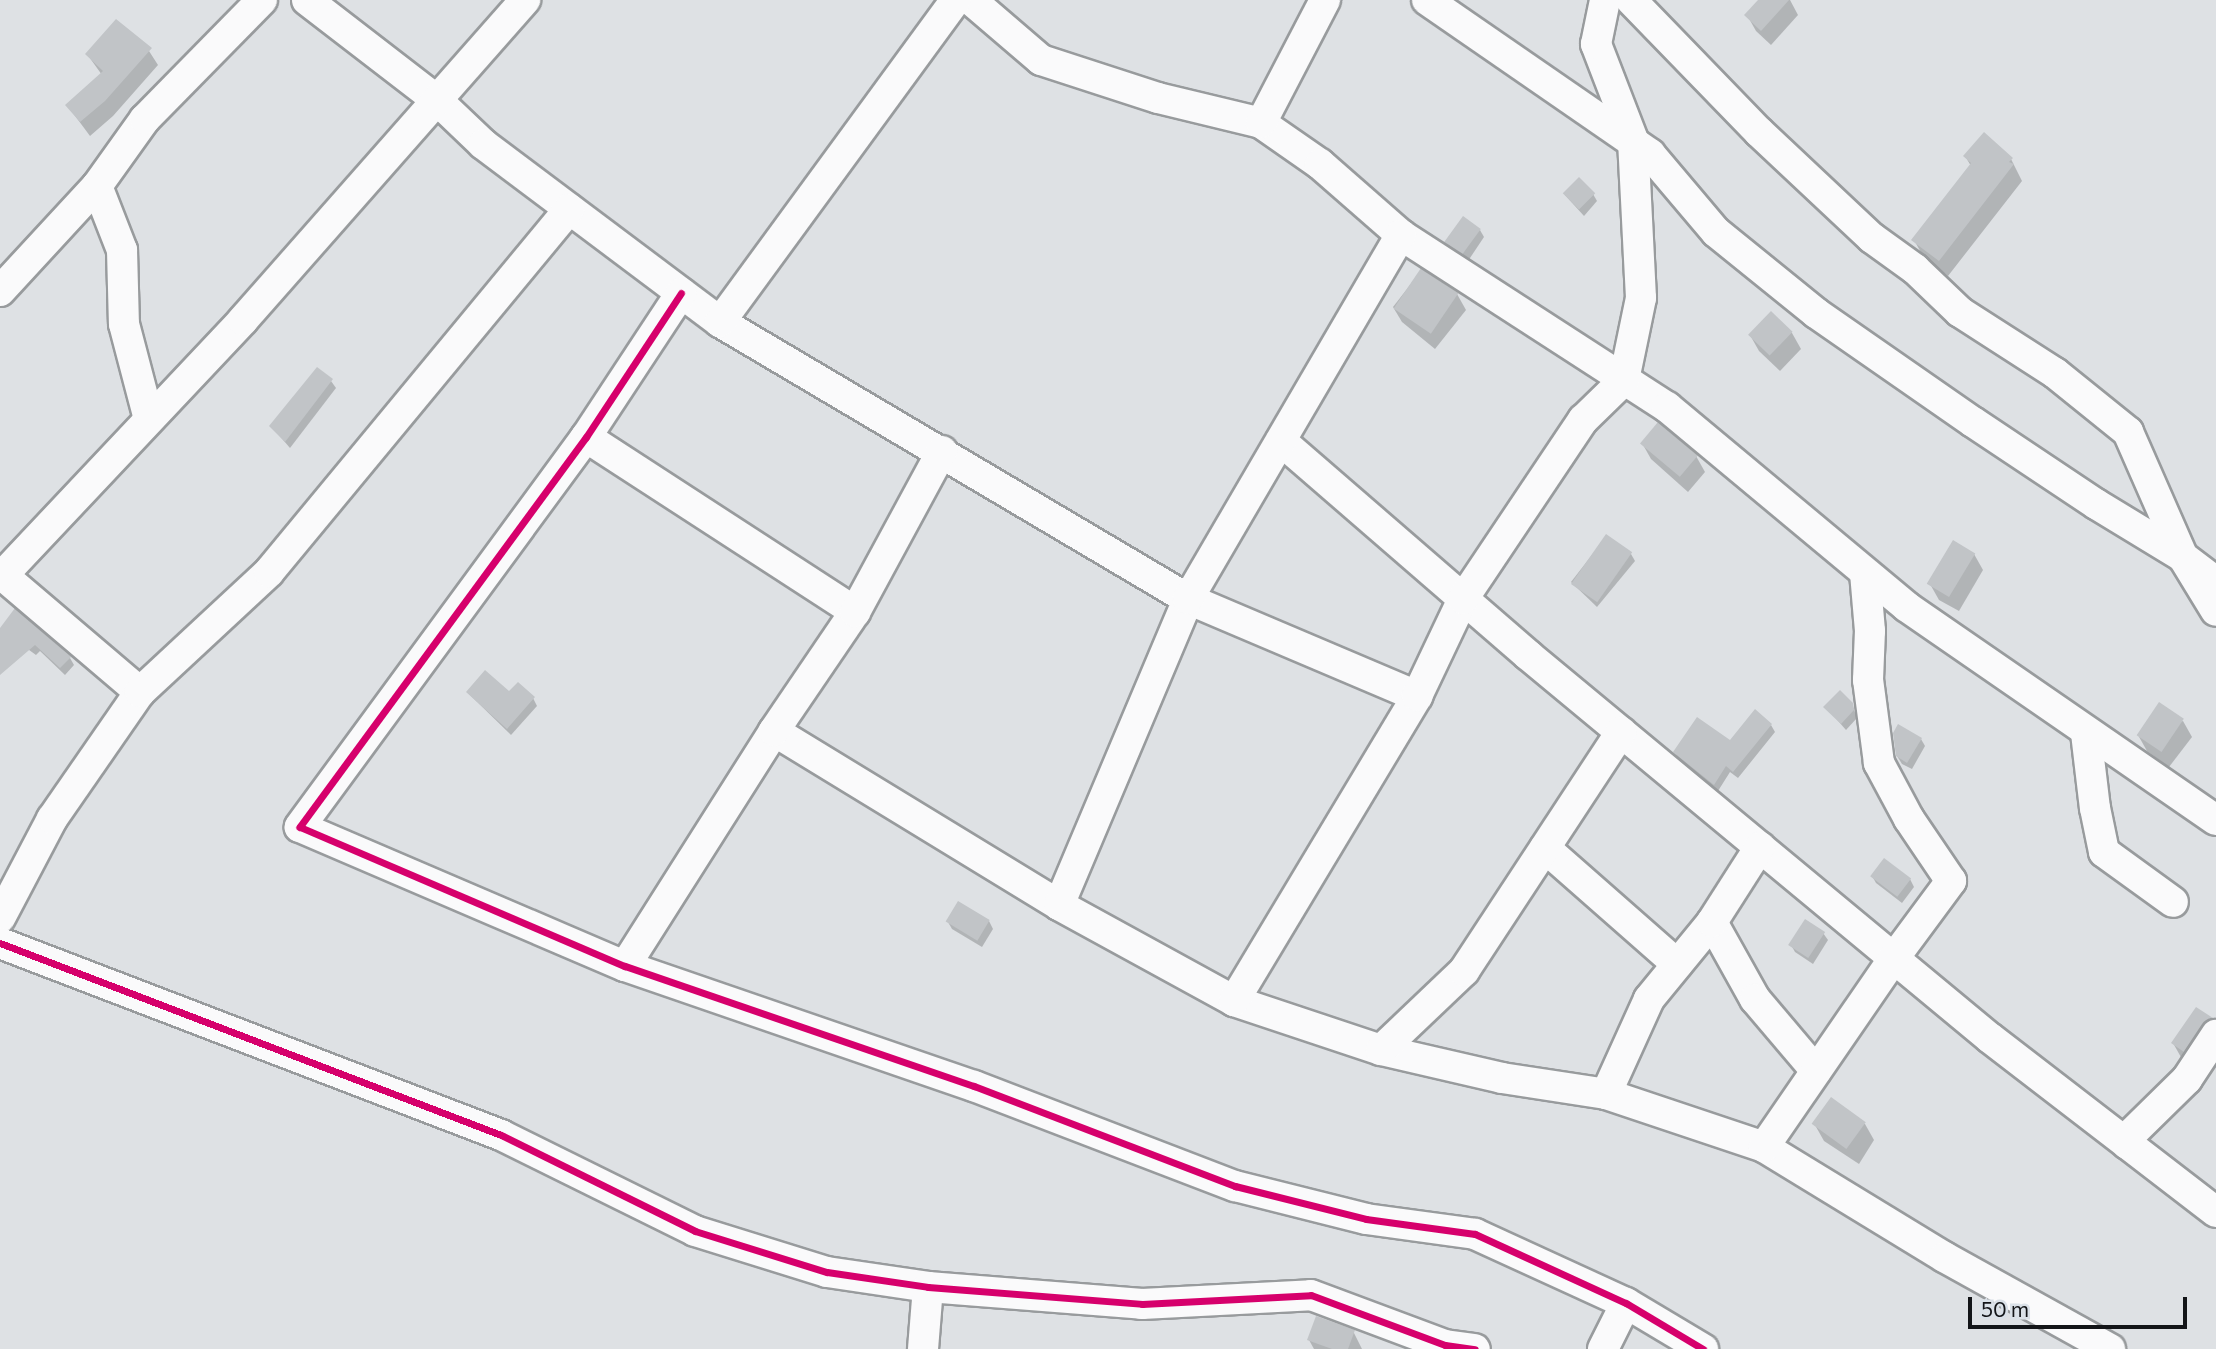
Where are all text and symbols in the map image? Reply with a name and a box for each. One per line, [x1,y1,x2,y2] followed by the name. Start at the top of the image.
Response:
[1971,1282,2190,1326] scale bar
[1981,1296,2029,1321] text: 50 m

